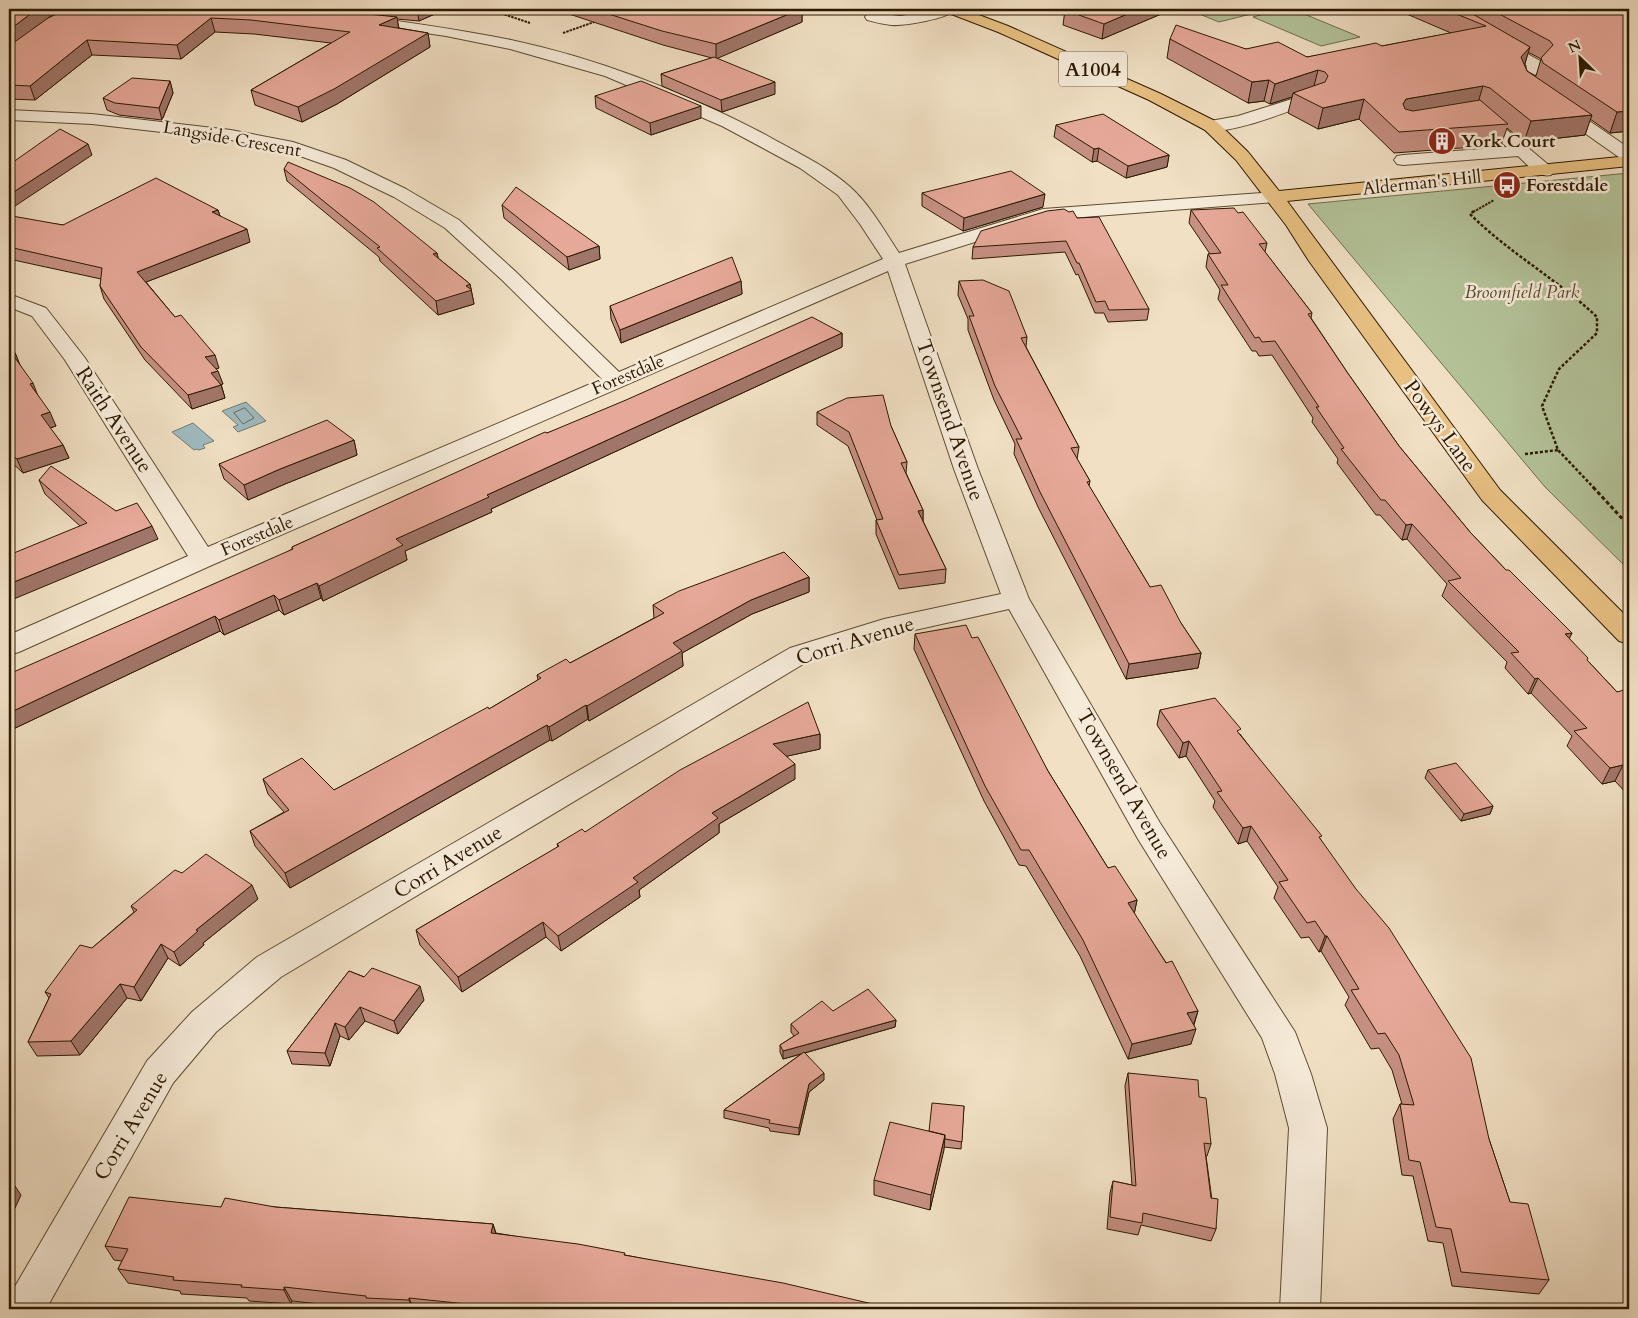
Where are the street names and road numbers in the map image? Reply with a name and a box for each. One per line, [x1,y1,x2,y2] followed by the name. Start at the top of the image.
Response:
[1059,52,1127,86] road number: A1004
[161,115,303,163] street label: Langside Crescent
[1361,164,1483,202] street label: Alderman's Hill
[909,335,991,505] street label: Townsend Avenue
[588,349,668,401] street label: Forestdale
[69,361,159,479] street label: Raith Avenue
[1397,374,1483,478] street label: Powys Lane
[217,510,297,562] street label: Forestdale
[792,609,918,673] street label: Corri Avenue
[1069,704,1179,864] street label: Townsend Avenue
[388,818,508,906] street label: Corri Avenue
[87,1066,175,1186] street label: Corri Avenue

